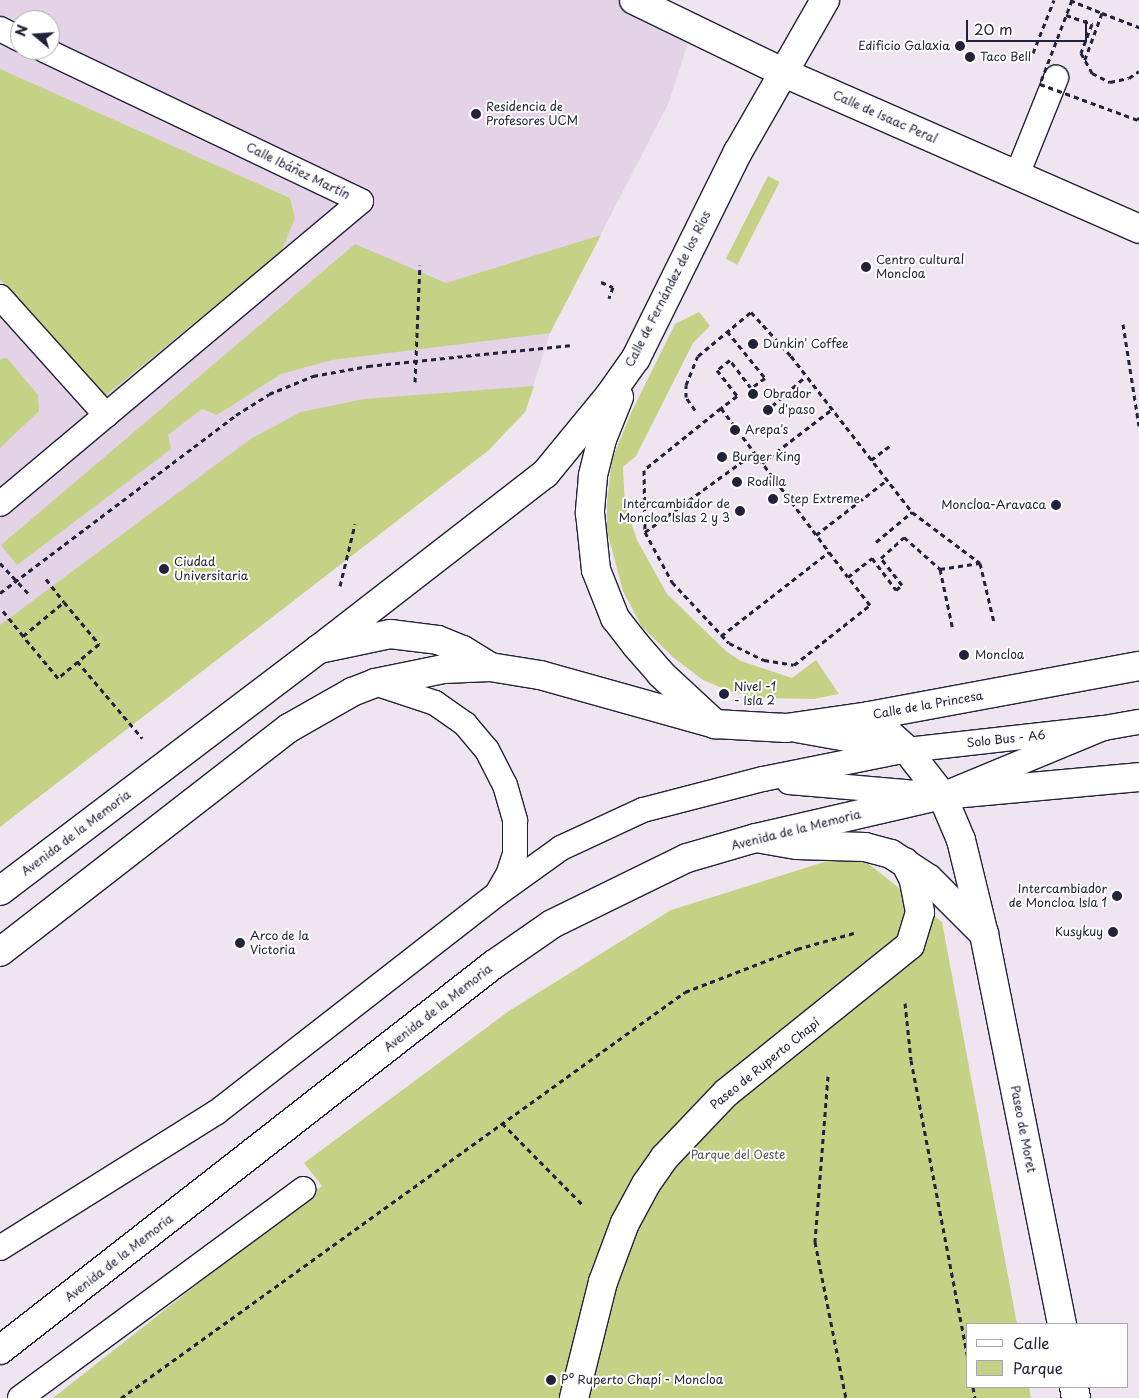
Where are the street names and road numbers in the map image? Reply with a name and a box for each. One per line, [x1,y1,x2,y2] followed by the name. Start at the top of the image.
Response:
[830,87,940,147] street label: Calle de Isaac Peral
[243,139,353,203] street label: Calle Ibáñez Martín
[622,208,714,370] street label: Calle de Fernández de los Ríos
[871,688,985,722] street label: Calle de la Princesa
[966,728,1046,750] street label: Solo Bus - A6
[18,787,134,879] street label: Avenida de la Memoria
[730,807,862,853] street label: Avenida de la Memoria
[381,961,495,1055] street label: Avenida de la Memoria
[707,1015,823,1113] street label: Paseo de Ruperto Chapí
[1007,1084,1039,1174] street label: Paseo de Moret
[62,1211,176,1305] street label: Avenida de la Memoria

